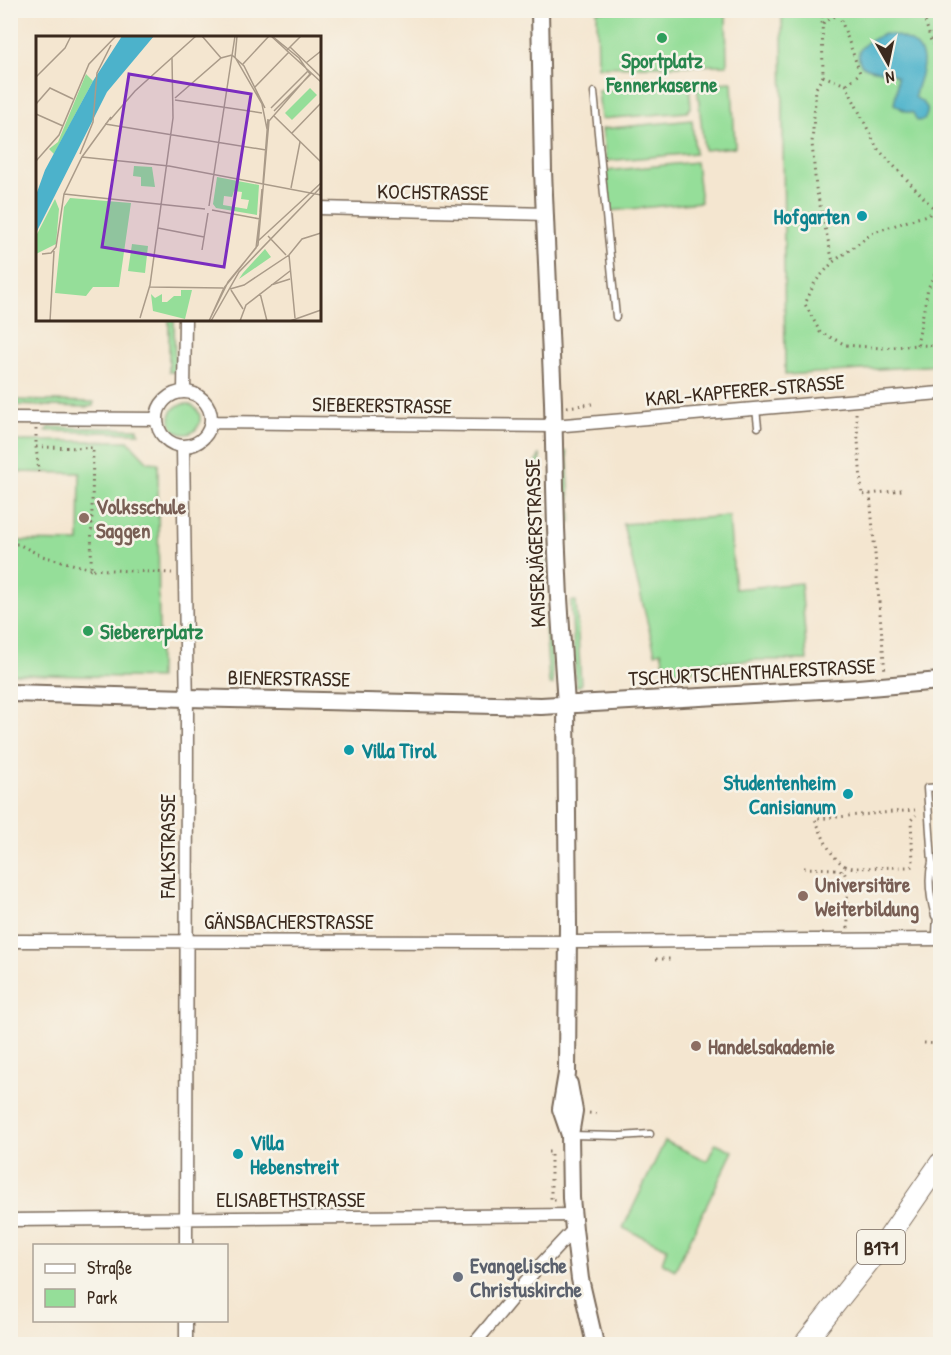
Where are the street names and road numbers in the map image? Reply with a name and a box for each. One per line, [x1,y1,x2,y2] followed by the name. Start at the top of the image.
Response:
[377,177,489,207] street label: KOCHSTRASSE
[644,367,846,413] street label: KARL-KAPFERER-STRASSE
[312,389,452,421] street label: SIEBERERSTRASSE
[518,458,552,628] street label: KAISERJÄGERSTRASSE
[628,651,876,693] street label: TSCHURTSCHENTHALERSTRASSE
[227,662,351,694] street label: BIENERSTRASSE
[153,794,182,899] street label: FALKSTRASSE
[204,907,374,936] street label: GÄNSBACHERSTRASSE
[216,1185,366,1214] street label: ELISABETHSTRASSE
[857,1230,905,1264] road number: B171

